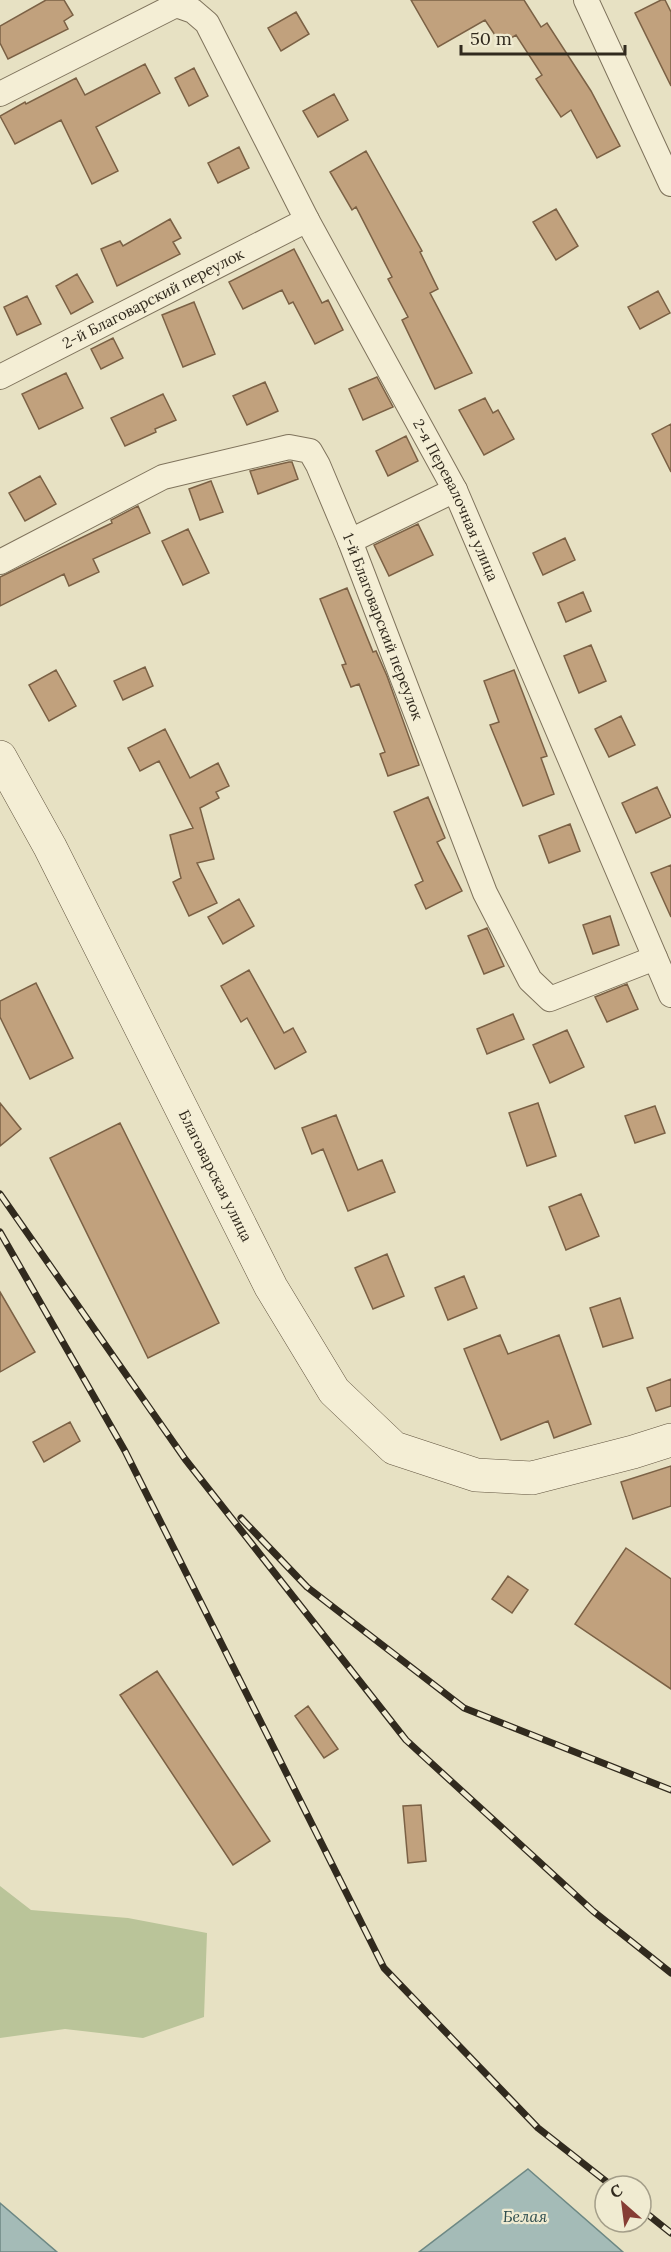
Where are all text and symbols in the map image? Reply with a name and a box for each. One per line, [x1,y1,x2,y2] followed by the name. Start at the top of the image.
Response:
[461,18,624,56] scale bar
[470,27,512,50] text: 50 m
[59,244,247,353] street label: 2-й Благоварский переулок
[409,416,503,584] street label: 2-я Перевалочная улица
[339,530,428,723] street label: 1-й Благоварский переулок
[175,1107,257,1245] street label: Благоварская улица
[593,2174,653,2234] north arrow
[606,2179,626,2202] text: С
[503,2206,547,2226] water label: Белая

